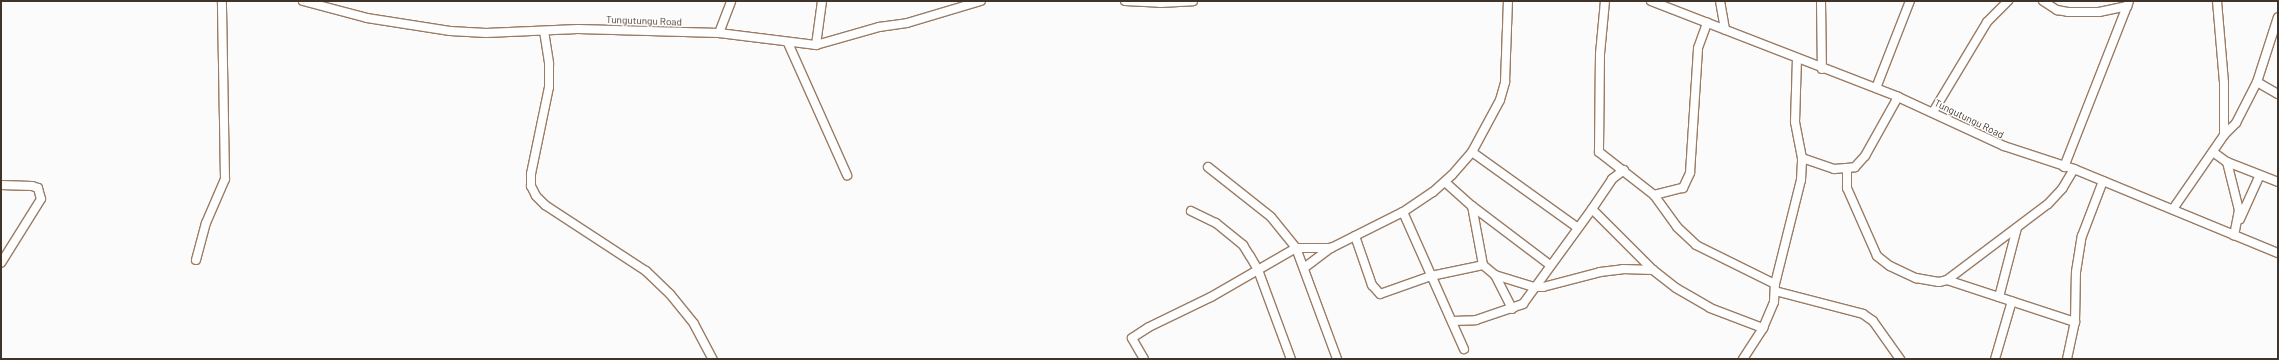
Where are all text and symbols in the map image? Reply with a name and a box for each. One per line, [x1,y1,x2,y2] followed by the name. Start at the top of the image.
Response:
[606,14,682,28] street label: Tungutungu Road
[1932,97,2006,141] street label: Tungutungu Road

